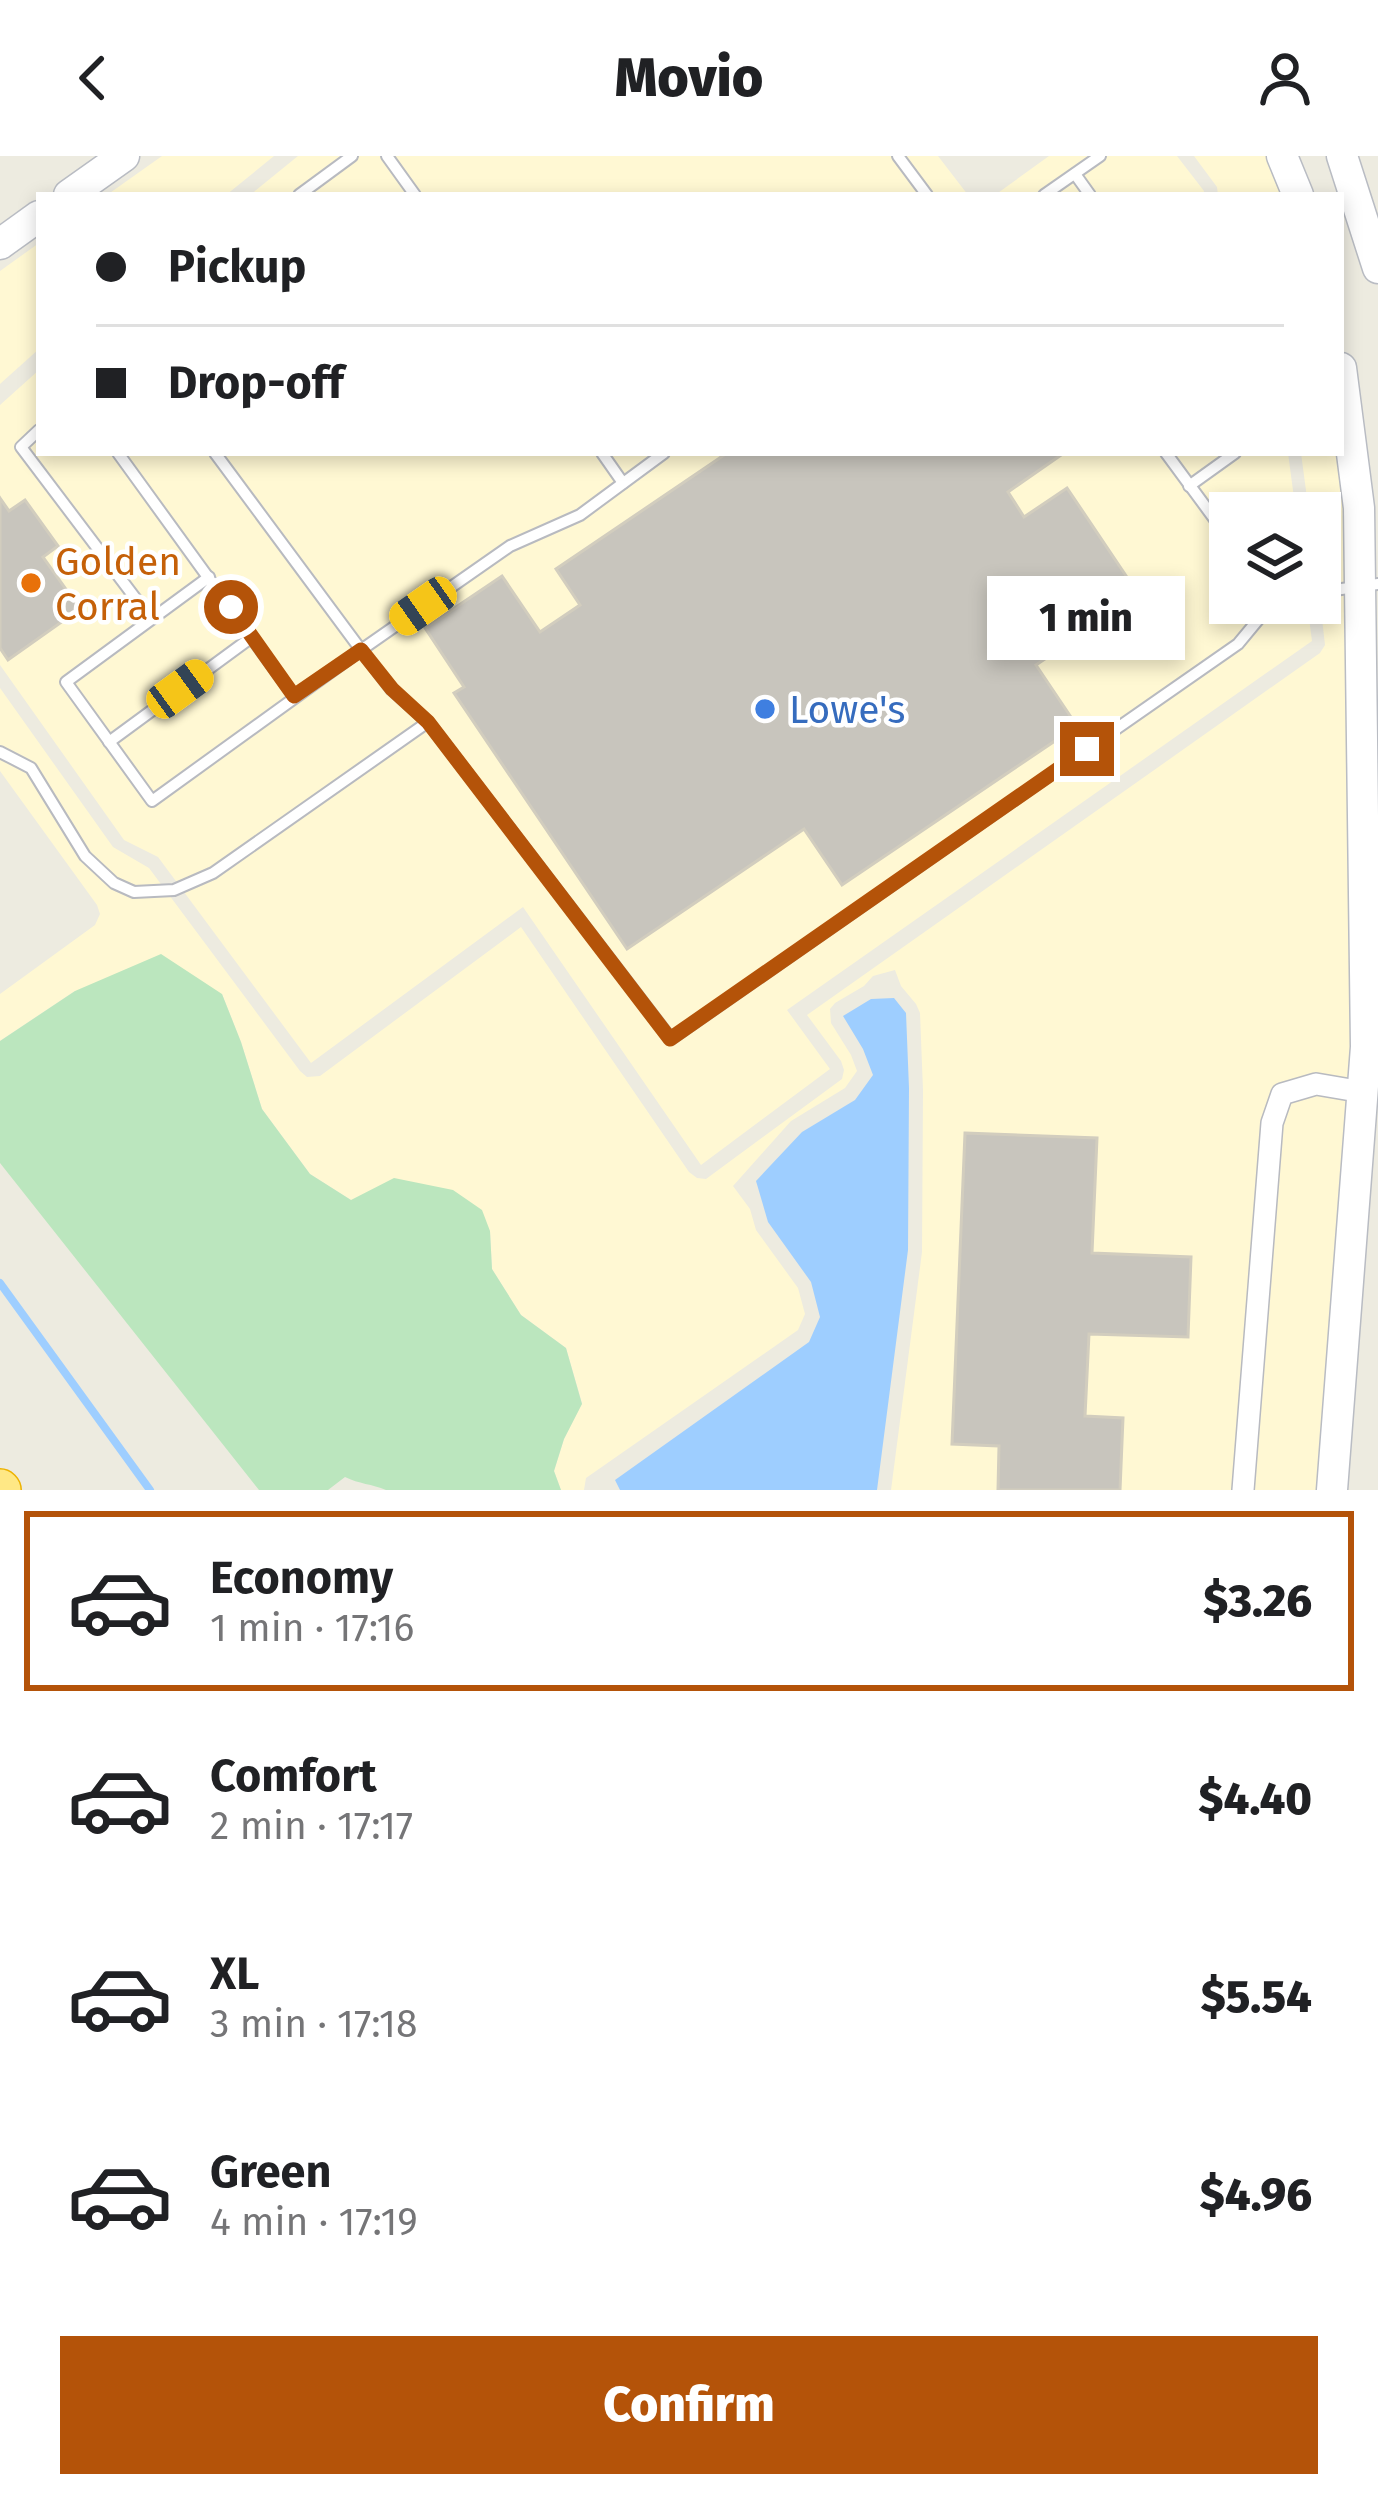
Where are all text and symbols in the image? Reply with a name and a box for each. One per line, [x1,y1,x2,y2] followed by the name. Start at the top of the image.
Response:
[60,45,126,111] icon: back
[1252,45,1318,111] icon: person
[615,46,763,110] text: Movio
[168,240,306,294] text: Pickup
[168,356,344,410] text: Drop-off
[1209,492,1341,624] map controls
[1209,492,1341,624] button: layers
[55,539,181,630] place label: Golden Corral
[18,570,44,596] marker: Golden Corral
[383,571,463,641] car
[988,575,1186,659] callout: 1 min
[204,580,258,634] route start
[1039,595,1133,641] text: 1 min
[140,653,220,725] car
[789,687,905,733] place label: Lowe's
[752,696,778,722] marker: Lowe's
[1060,722,1114,776] route end
[66,1547,174,1655] icon: car
[210,1551,393,1605] text: Economy
[1203,1574,1312,1628] text: $3.26
[210,1605,414,1651] text: 1 min · 17:16
[66,1745,174,1853] icon: car
[210,1749,377,1803] text: Comfort
[1199,1772,1312,1826] text: $4.40
[210,1803,413,1849] text: 2 min · 17:17
[66,1943,174,2051] icon: car
[210,1947,259,2001] text: XL
[1201,1970,1312,2024] text: $5.54
[210,2001,417,2047] text: 3 min · 17:18
[66,2141,174,2249] icon: car
[210,2145,331,2199] text: Green
[1200,2168,1312,2222] text: $4.96
[210,2199,418,2245] text: 4 min · 17:19
[60,2336,1318,2474] button: Confirm

